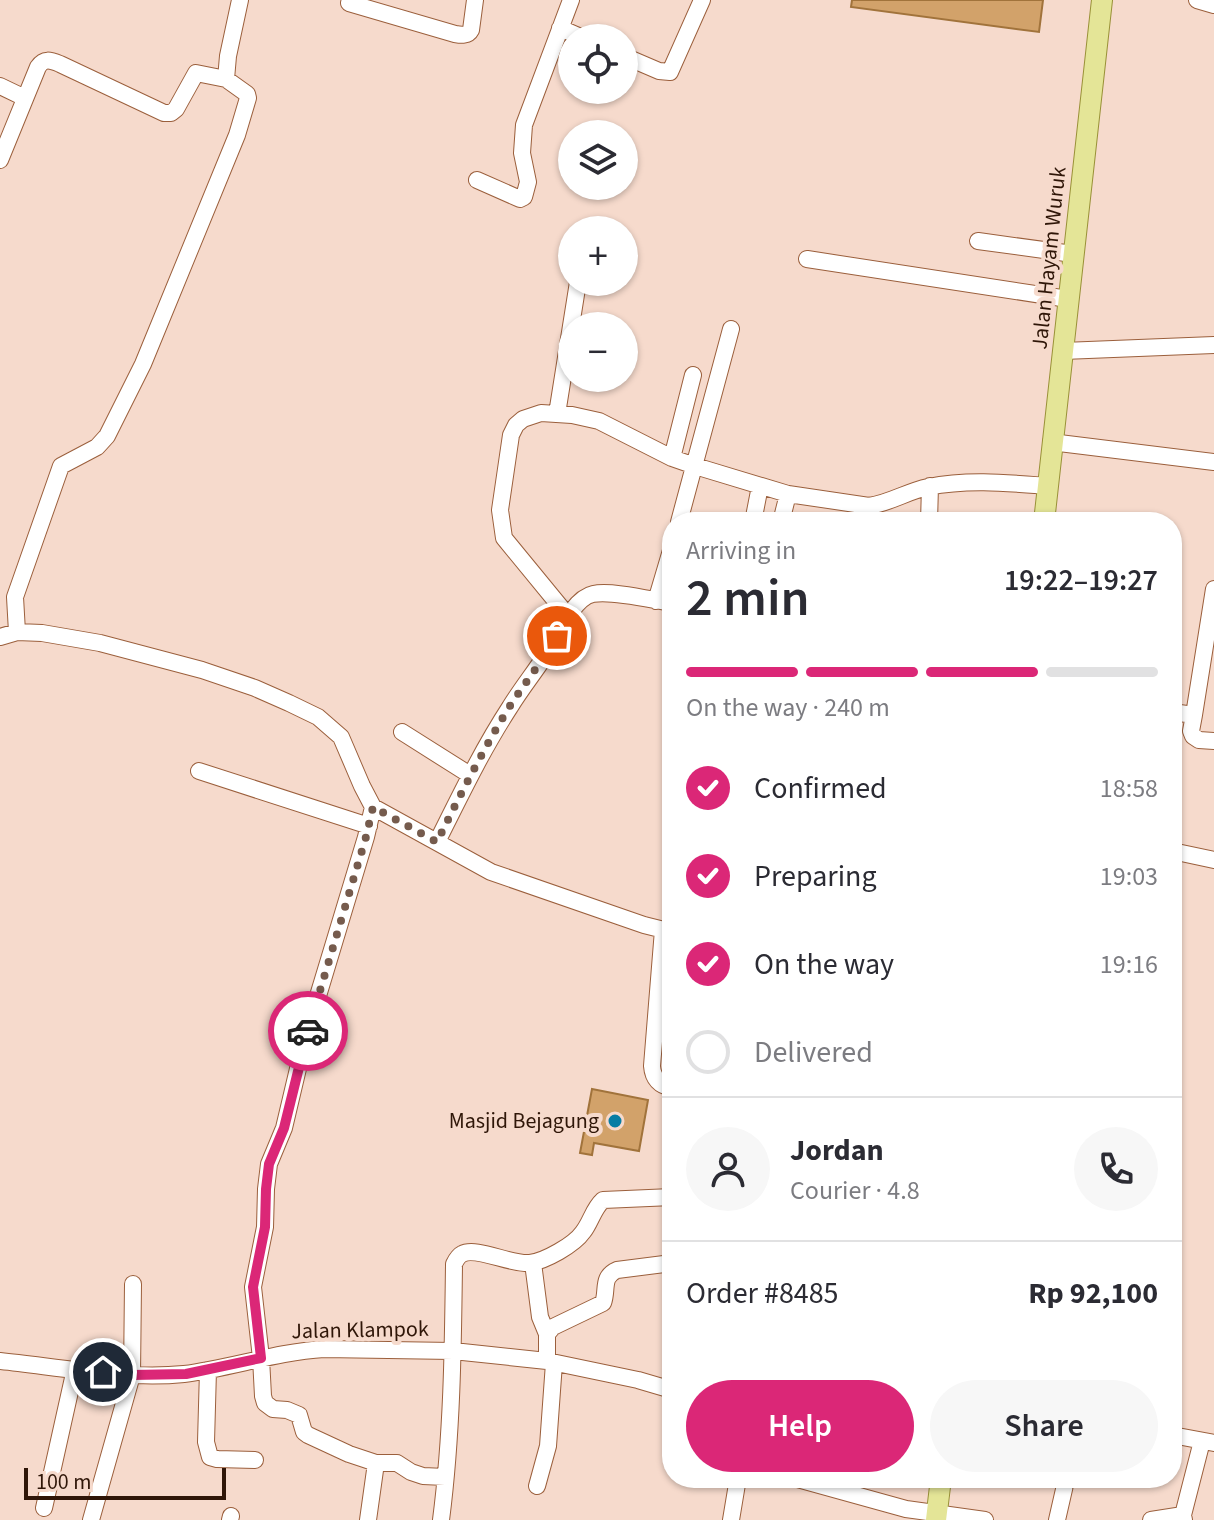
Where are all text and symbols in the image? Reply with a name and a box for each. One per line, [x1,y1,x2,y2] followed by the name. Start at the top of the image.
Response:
[558,24,638,392] map controls
[558,24,638,104] button: locate
[558,120,638,200] button: layers
[1023,165,1075,351] street label: Jalan Hayam Wuruk
[558,216,638,296] button: +
[558,312,638,392] button: −
[686,532,796,569] text: Arriving in
[1004,559,1158,602] text: 19:22–19:27
[686,562,810,636] text: 2 min
[523,602,591,670] pin
[535,614,579,658] icon: bag
[686,689,890,726] text: On the way · 240 m
[686,766,730,810] icon: check
[754,767,887,810] text: Confirmed
[1100,770,1158,807] text: 18:58
[686,854,730,898] icon: check
[754,855,877,898] text: Preparing
[1100,858,1158,895] text: 19:03
[686,942,730,986] icon: check
[754,943,894,986] text: On the way
[1100,946,1158,983] text: 19:16
[268,991,348,1071] courier
[286,1009,330,1053] icon: car
[754,1031,873,1074] text: Delivered
[449,1105,599,1137] place label: Masjid Bejagung
[606,1112,624,1130] marker: Masjid Bejagung
[686,1127,770,1211] button: person
[1074,1127,1158,1211] button: phone
[790,1129,884,1172] text: Jordan
[790,1172,920,1209] text: Courier · 4.8
[686,1272,839,1315] text: Order #8485
[1028,1272,1158,1315] text: Rp 92,100
[291,1313,429,1347] street label: Jalan Klampok
[69,1338,137,1406] pin
[81,1350,125,1394] icon: home
[686,1380,914,1472] button: Help
[930,1380,1158,1472] button: Share
[24,1464,226,1500] scale bar
[36,1466,91,1498] text: 100 m

